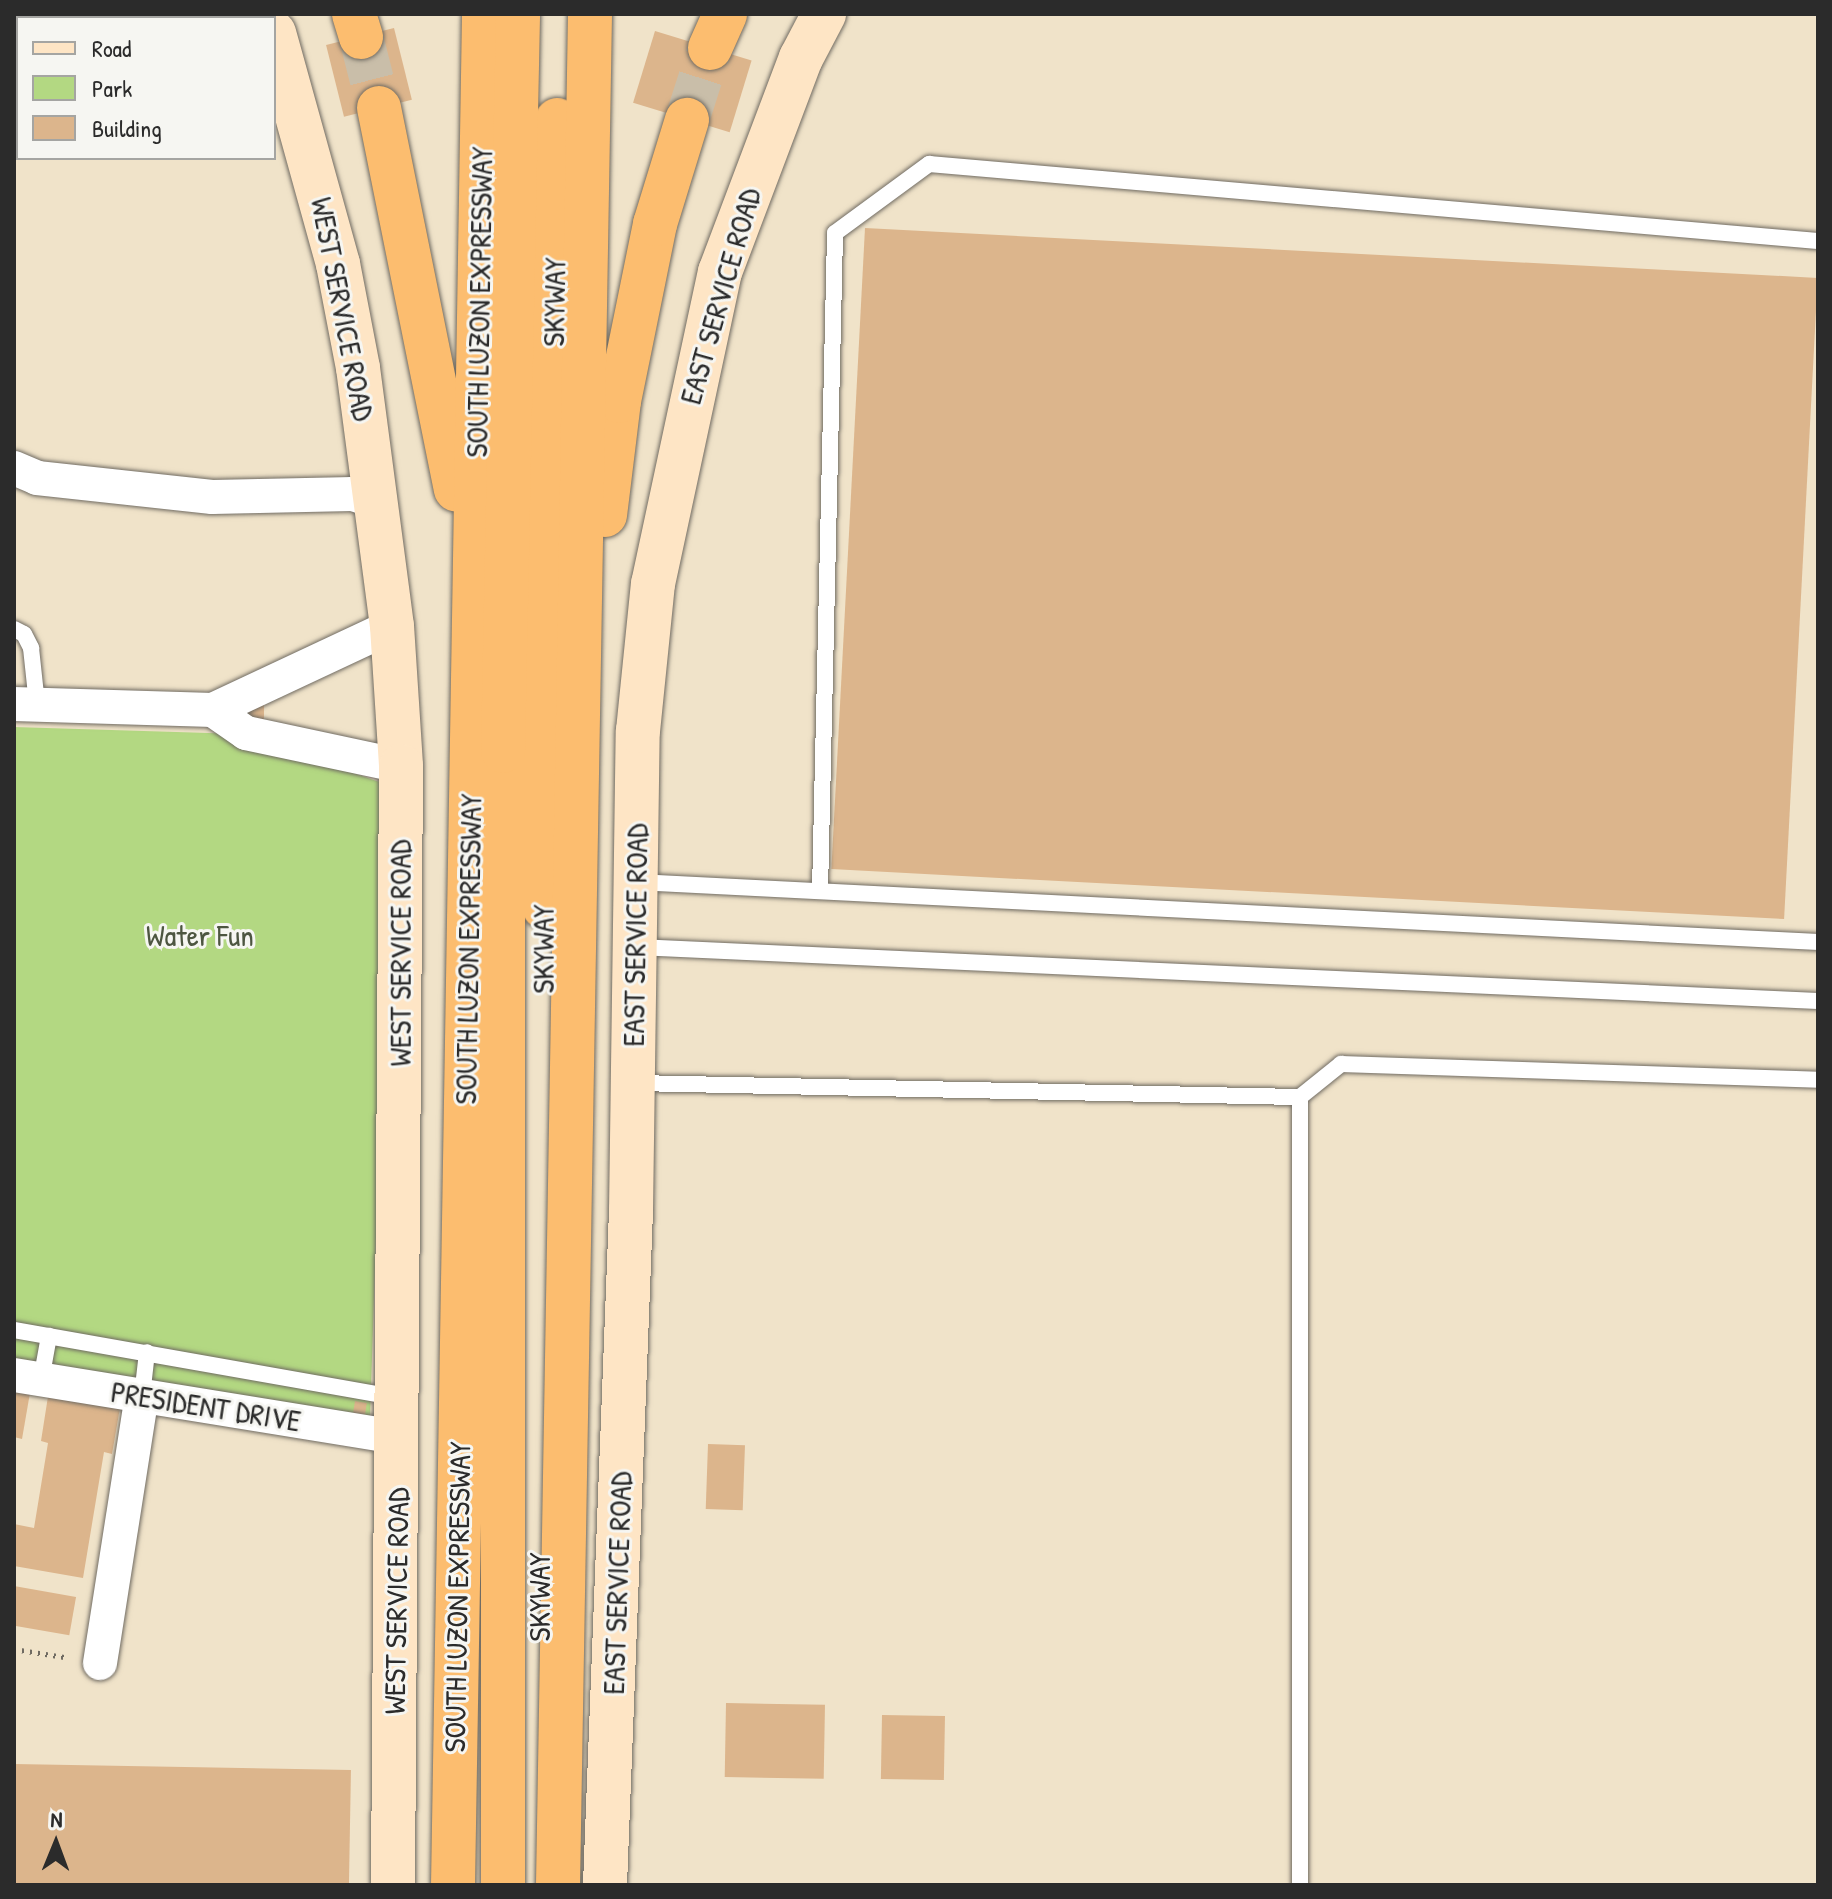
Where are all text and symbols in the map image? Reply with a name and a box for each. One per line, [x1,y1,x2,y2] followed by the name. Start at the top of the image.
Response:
[16,16,276,160] legend
[92,32,131,64] text: Road
[92,72,132,104] text: Park
[92,112,162,144] text: Building
[458,146,500,458] street label: SOUTH LUZON EXPRESSWAY
[672,184,768,408] street label: EAST SERVICE ROAD
[304,194,382,424] street label: WEST SERVICE ROAD
[535,257,573,347] street label: SKYWAY
[447,793,489,1105] street label: SOUTH LUZON EXPRESSWAY
[615,823,655,1047] street label: EAST SERVICE ROAD
[382,840,418,1066] street label: WEST SERVICE ROAD
[525,904,561,994] street label: SKYWAY
[146,917,254,953] park label: Water Fun
[109,1373,303,1439] street label: PRESIDENT DRIVE
[436,1441,478,1753] street label: SOUTH LUZON EXPRESSWAY
[595,1471,639,1695] street label: EAST SERVICE ROAD
[376,1487,416,1715] street label: WEST SERVICE ROAD
[521,1552,557,1642] street label: SKYWAY
[16,1803,96,1883] north arrow
[50,1804,63,1834] text: N

